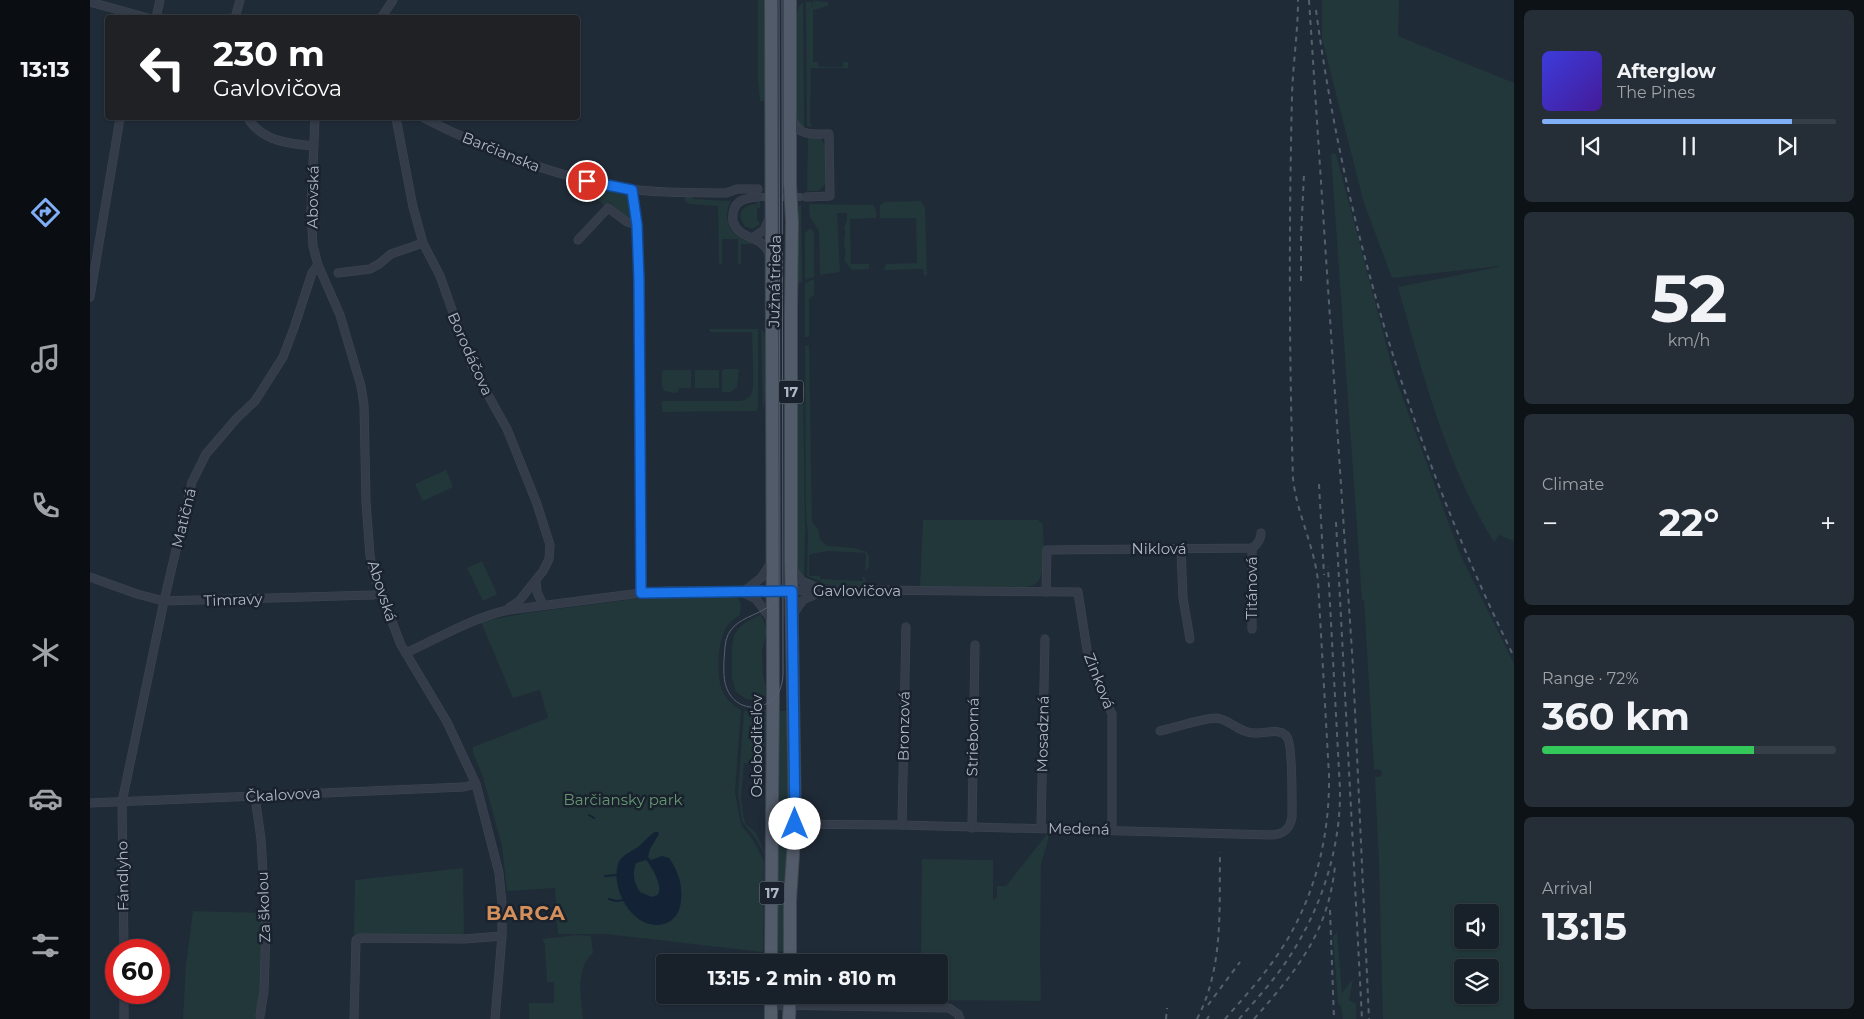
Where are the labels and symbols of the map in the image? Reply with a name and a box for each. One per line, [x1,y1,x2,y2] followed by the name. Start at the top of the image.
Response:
[459,127,543,176] street label: Barčianska
[566,160,608,202] pin
[302,165,323,229] street label: Abovská
[764,235,785,328] street label: Južná trieda
[444,309,497,398] street label: Borodáčova
[778,381,804,404] road number: 17
[167,486,200,550] street label: Matičná
[1131,539,1187,558] street label: Niklová
[1242,556,1261,620] street label: Titánová
[364,558,401,624] street label: Abovská
[813,581,901,600] street label: Gavlovičova
[203,589,264,610] street label: Timravy
[1080,650,1119,712] street label: Zinková
[893,691,914,761] street label: Bronzová
[747,694,766,798] street label: Osloboditeľov
[1032,695,1053,773] street label: Mosadzná
[962,697,983,777] street label: Strieborná
[245,783,321,806] street label: Čkalovova
[563,790,683,809] park label: Barčiansky park
[768,797,820,849] position arrow
[1048,818,1110,839] street label: Medená
[112,841,133,911] street label: Fándlyho
[253,871,274,943] street label: Za školou
[760,881,784,904] road number: 17
[486,901,566,925] district label: BARCA
[105,939,170,1004] speed limit sign: 60

